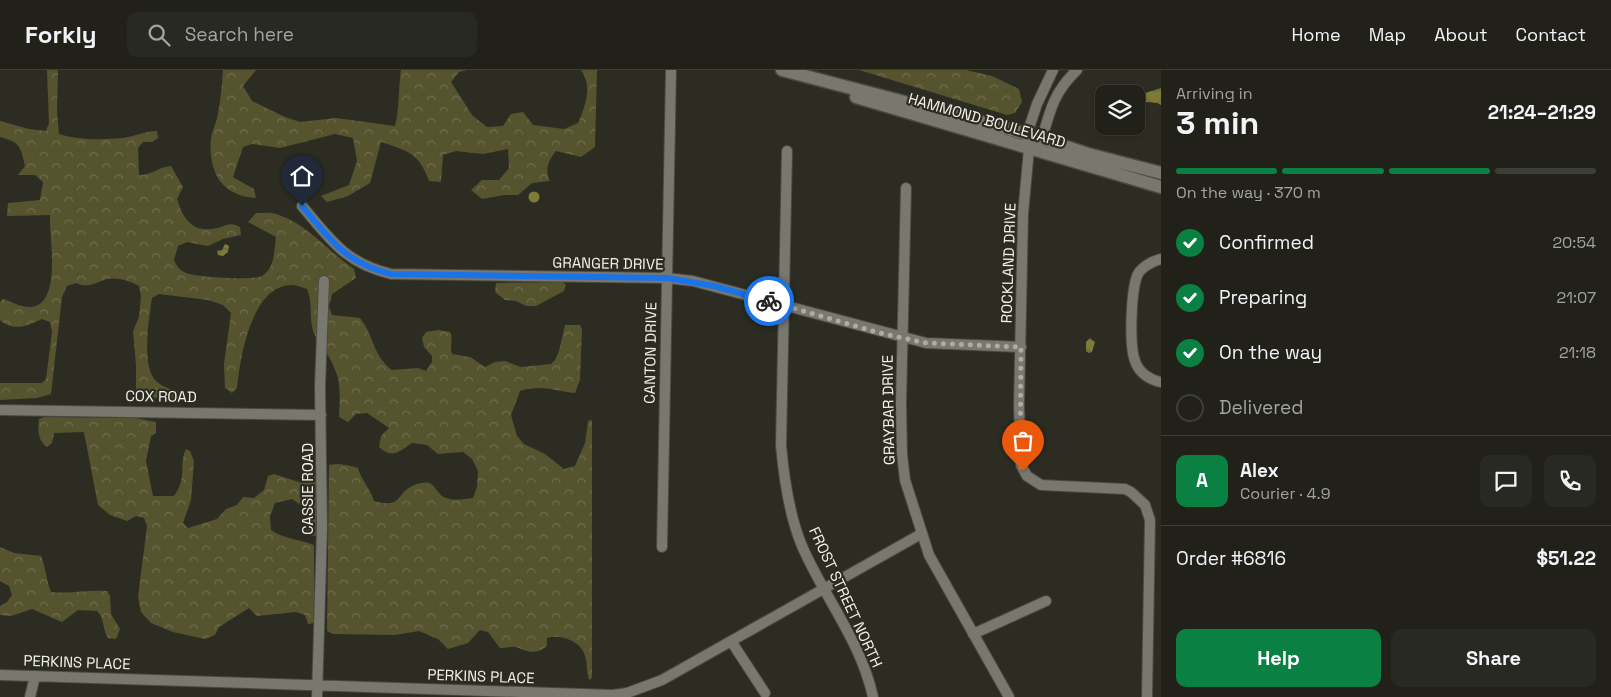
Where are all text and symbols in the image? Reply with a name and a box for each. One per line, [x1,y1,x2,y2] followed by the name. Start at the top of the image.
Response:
[127,12,477,57] search box
[25,19,97,50] text: Forkly
[145,21,173,49] icon: search
[185,22,294,47] text: Search here
[1292,23,1341,46] text: Home
[1369,23,1406,46] text: Map
[1434,23,1488,46] text: About
[1516,23,1586,46] text: Contact
[1176,83,1253,104] text: Arriving in
[1095,85,1145,135] map controls
[1095,85,1145,135] button: layers
[906,88,1068,152] street label: HAMMOND BOULEVARD
[1488,100,1596,125] text: 21:24–21:29
[1176,103,1259,143] text: 3 min
[281,155,323,206] pin
[288,162,316,190] icon: home
[1176,182,1321,203] text: On the way · 370 m
[996,202,1020,324] street label: ROCKLAND DRIVE
[1176,229,1204,257] icon: check
[1219,230,1314,255] text: Confirmed
[1552,232,1596,253] text: 20:54
[552,253,664,273] street label: GRANGER DRIVE
[744,276,794,326] courier
[1176,284,1204,312] icon: check
[1219,285,1307,310] text: Preparing
[755,287,783,315] icon: bike
[1557,287,1596,308] text: 21:07
[640,302,660,404] street label: CANTON DRIVE
[1176,339,1204,367] icon: check
[1219,340,1322,365] text: On the way
[1559,342,1596,363] text: 21:18
[878,355,898,465] street label: GRAYBAR DRIVE
[125,386,197,406] street label: COX ROAD
[1219,395,1304,420] text: Delivered
[1002,420,1044,471] pin
[1009,427,1037,455] icon: bag
[298,443,317,535] street label: CASSIE ROAD
[1480,455,1532,507] button: chat
[1544,455,1596,507] button: phone
[1240,458,1279,483] text: Alex
[1196,468,1208,493] text: A
[1240,483,1330,504] text: Courier · 4.9
[805,524,887,670] street label: FROST STREET NORTH
[1176,546,1286,571] text: Order #6816
[1537,546,1596,571] text: $51.22
[1176,629,1381,687] button: Help
[1391,629,1596,687] button: Share
[23,651,131,673] street label: PERKINS PLACE
[427,665,535,687] street label: PERKINS PLACE

